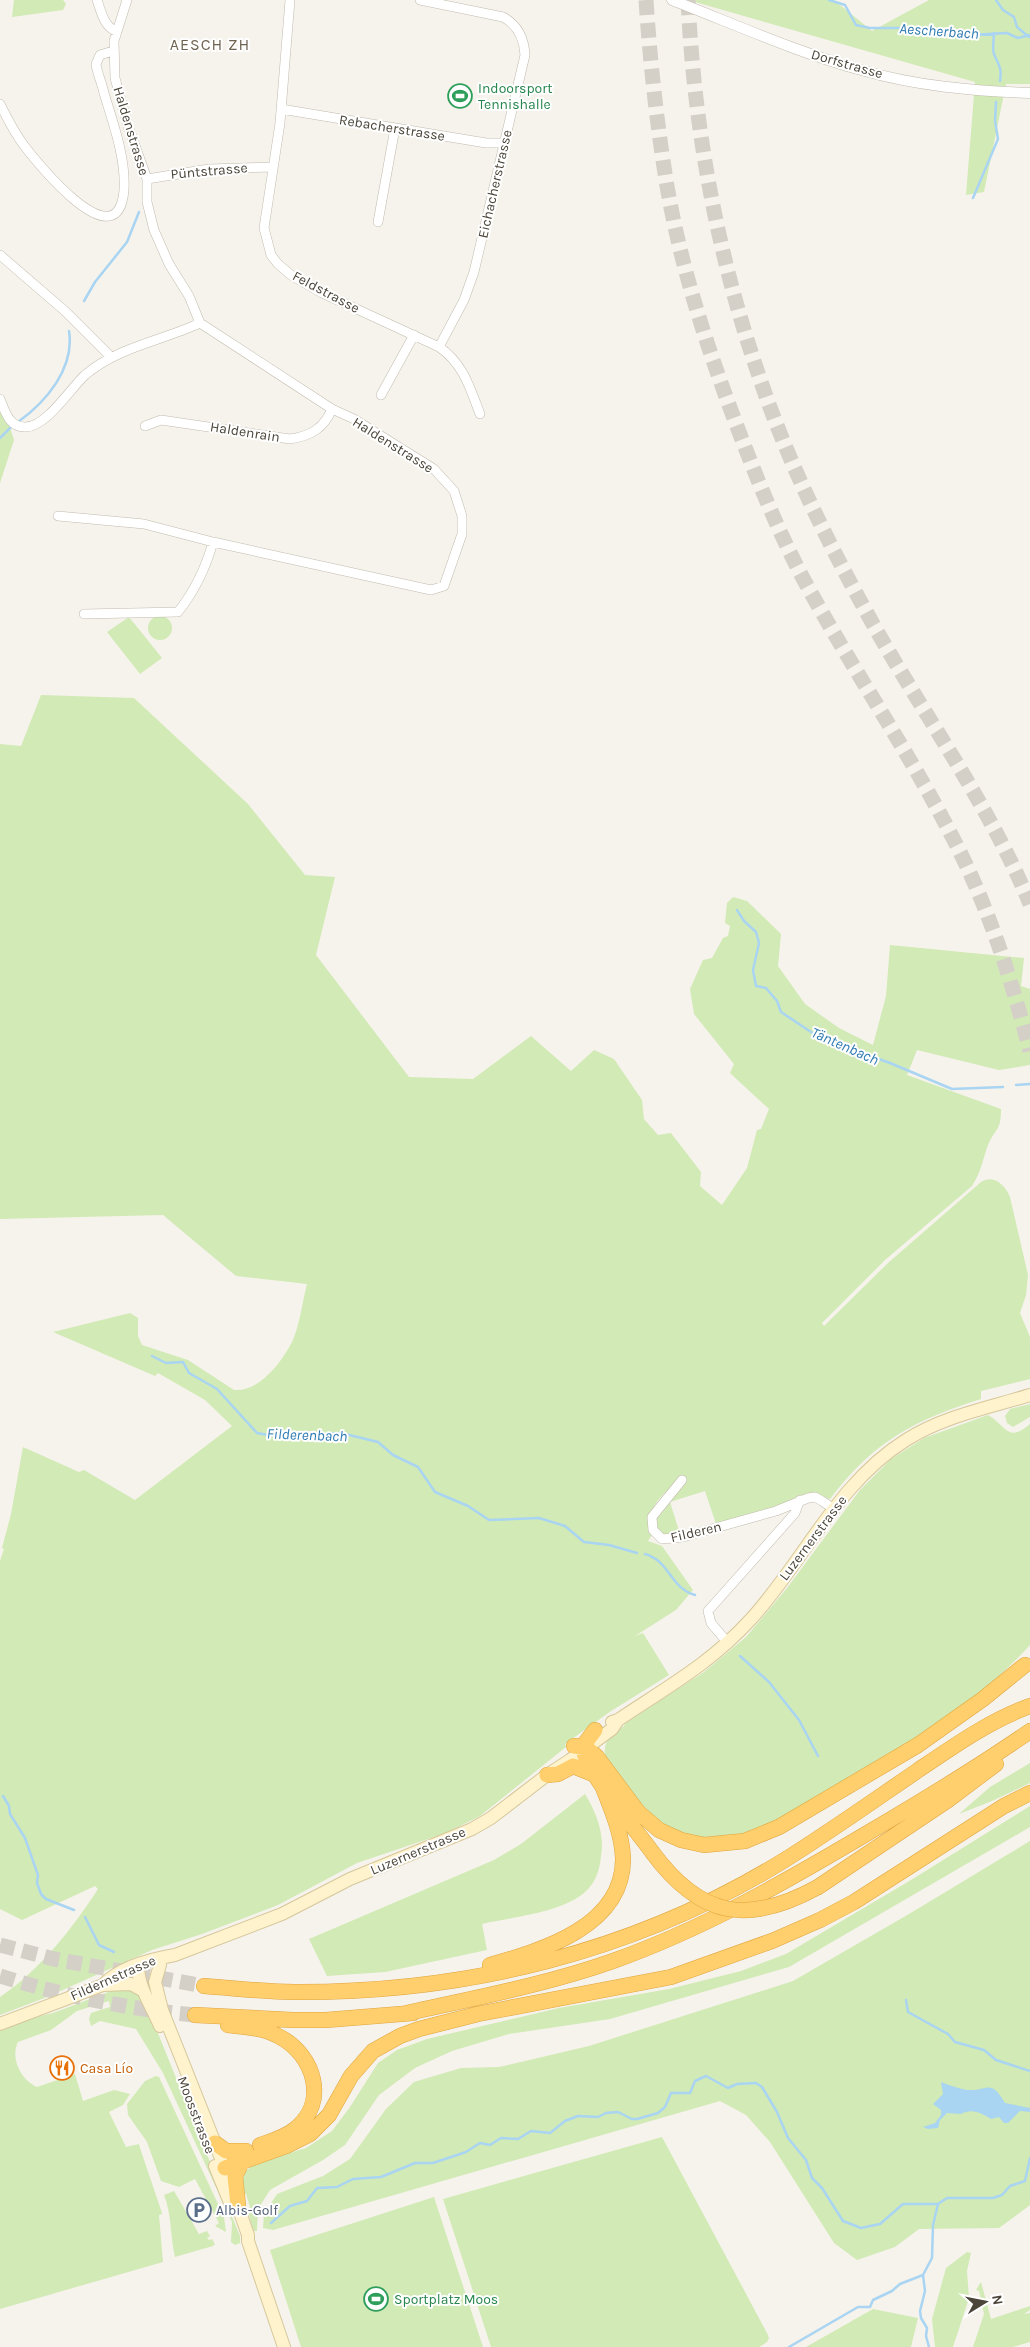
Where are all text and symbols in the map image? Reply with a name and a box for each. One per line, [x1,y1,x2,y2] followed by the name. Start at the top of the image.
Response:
[899,19,979,43] water label: Aescherbach
[170,35,250,54] district label: AESCH ZH
[809,46,885,82] street label: Dorfstrasse
[478,80,553,113] place label: Indoorsport Tennishalle
[447,83,473,109] sports icon: Indoorsport Tennishalle
[109,84,153,178] street label: Haldenstrasse
[338,111,446,145] street label: Rebacherstrasse
[474,128,516,240] street label: Eichacherstrasse
[170,159,248,183] street label: Püntstrasse
[289,267,363,317] street label: Feldstrasse
[349,413,437,477] street label: Haldenstrasse
[209,418,281,446] street label: Haldenrain
[808,1023,882,1069] water label: Täntenbach
[266,1425,348,1445] water label: Filderenbach
[776,1492,850,1584] street label: Luzernerstrasse
[669,1518,723,1546] street label: Filderen
[368,1823,468,1879] street label: Luzernerstrasse
[68,1952,158,2004] street label: Fildernstrasse
[49,2055,75,2081] restaurant icon: Casa Lío
[80,2060,133,2077] place label: Casa Lío
[173,2074,219,2156] street label: Moosstrasse
[186,2197,212,2223] parking icon: Albis-Golf
[216,2202,278,2219] place label: Albis-Golf
[960,2277,1010,2327] north arrow
[363,2286,389,2312] sports icon: Sportplatz Moos
[394,2291,498,2308] place label: Sportplatz Moos
[988,2293,1007,2306] text: N

